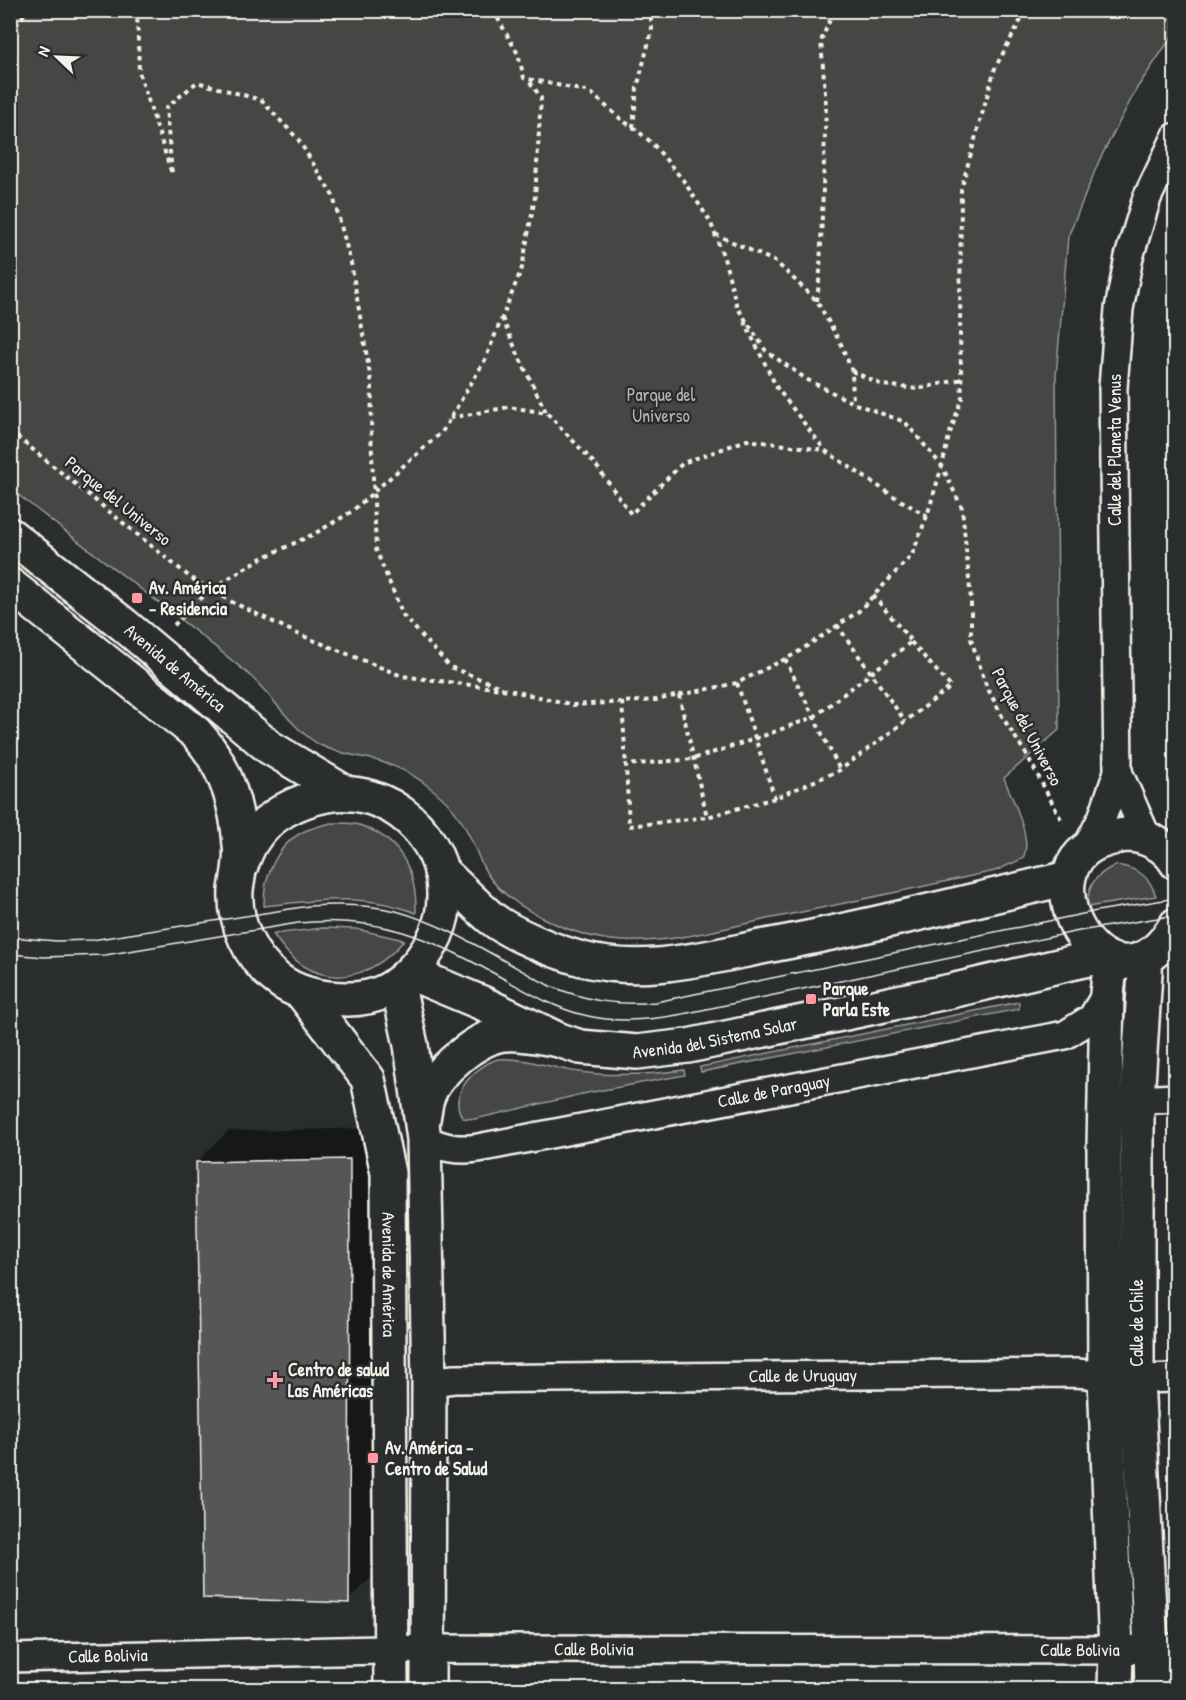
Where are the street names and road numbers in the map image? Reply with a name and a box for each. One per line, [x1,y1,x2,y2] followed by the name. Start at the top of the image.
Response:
[1102,374,1127,526] street label: Calle del Planeta Venus
[60,450,177,551] street label: Parque del Universo
[119,618,231,717] street label: Avenida de América
[986,663,1069,790] street label: Parque del Universo
[631,1010,800,1064] street label: Avenida del Sistema Solar
[715,1067,833,1114] street label: Calle de Paraguay
[376,1212,402,1337] street label: Avenida de América
[1124,1279,1149,1367] street label: Calle de Chile
[749,1362,857,1388] street label: Calle de Uruguay
[554,1636,634,1661] street label: Calle Bolivia
[1040,1637,1120,1662] street label: Calle Bolivia
[68,1642,148,1669] street label: Calle Bolivia

